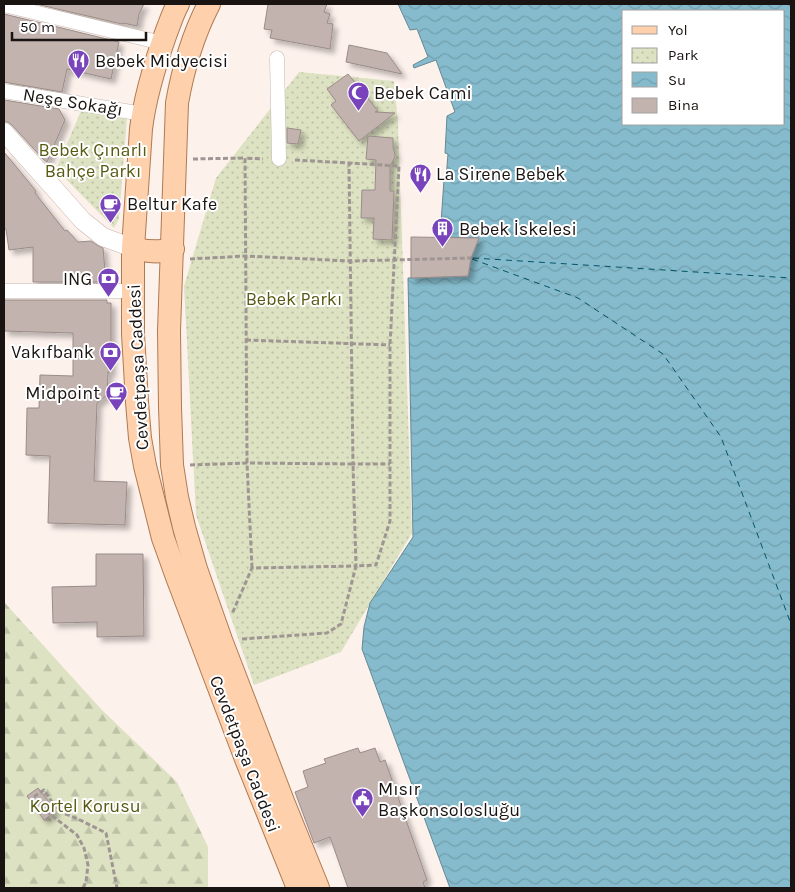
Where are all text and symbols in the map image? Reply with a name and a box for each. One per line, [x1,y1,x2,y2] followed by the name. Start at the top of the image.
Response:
[12,10,146,42] scale bar
[622,10,785,125] legend
[20,18,55,36] text: 50 m
[668,21,688,39] text: Yol
[668,46,698,64] text: Park
[67,49,91,80] restaurant icon: Bebek Midyecisi
[95,50,228,72] place label: Bebek Midyecisi
[668,71,686,89] text: Su
[346,81,370,112] mosque icon: Bebek Cami
[374,82,472,104] place label: Bebek Cami
[21,83,125,121] street label: Neşe Sokağı
[668,96,699,114] text: Bina
[39,139,147,182] park label: Bebek Çınarlı Bahçe Parkı
[408,162,432,193] restaurant icon: La Sirene Bebek
[436,163,565,185] place label: La Sirene Bebek
[99,192,123,223] cafe icon: Beltur Kafe
[127,193,217,215] place label: Beltur Kafe
[431,217,455,248] building icon: Bebek İskelesi
[459,218,577,240] place label: Bebek İskelesi
[96,267,120,298] bank icon: ING
[63,268,92,290] place label: ING
[123,283,153,451] street label: Cevdetpaşa Caddesi
[246,288,342,310] park label: Bebek Parkı
[98,340,122,371] bank icon: Vakıfbank
[11,341,94,363] place label: Vakıfbank
[104,381,128,412] cafe icon: Midpoint
[25,382,100,404] place label: Midpoint
[205,672,285,836] street label: Cevdetpaşa Caddesi
[378,778,520,821] place label: Mısır Başkonsolosluğu
[350,787,374,818] public building icon: Mısır Başkonsolosluğu
[29,795,141,817] park label: Kortel Korusu

